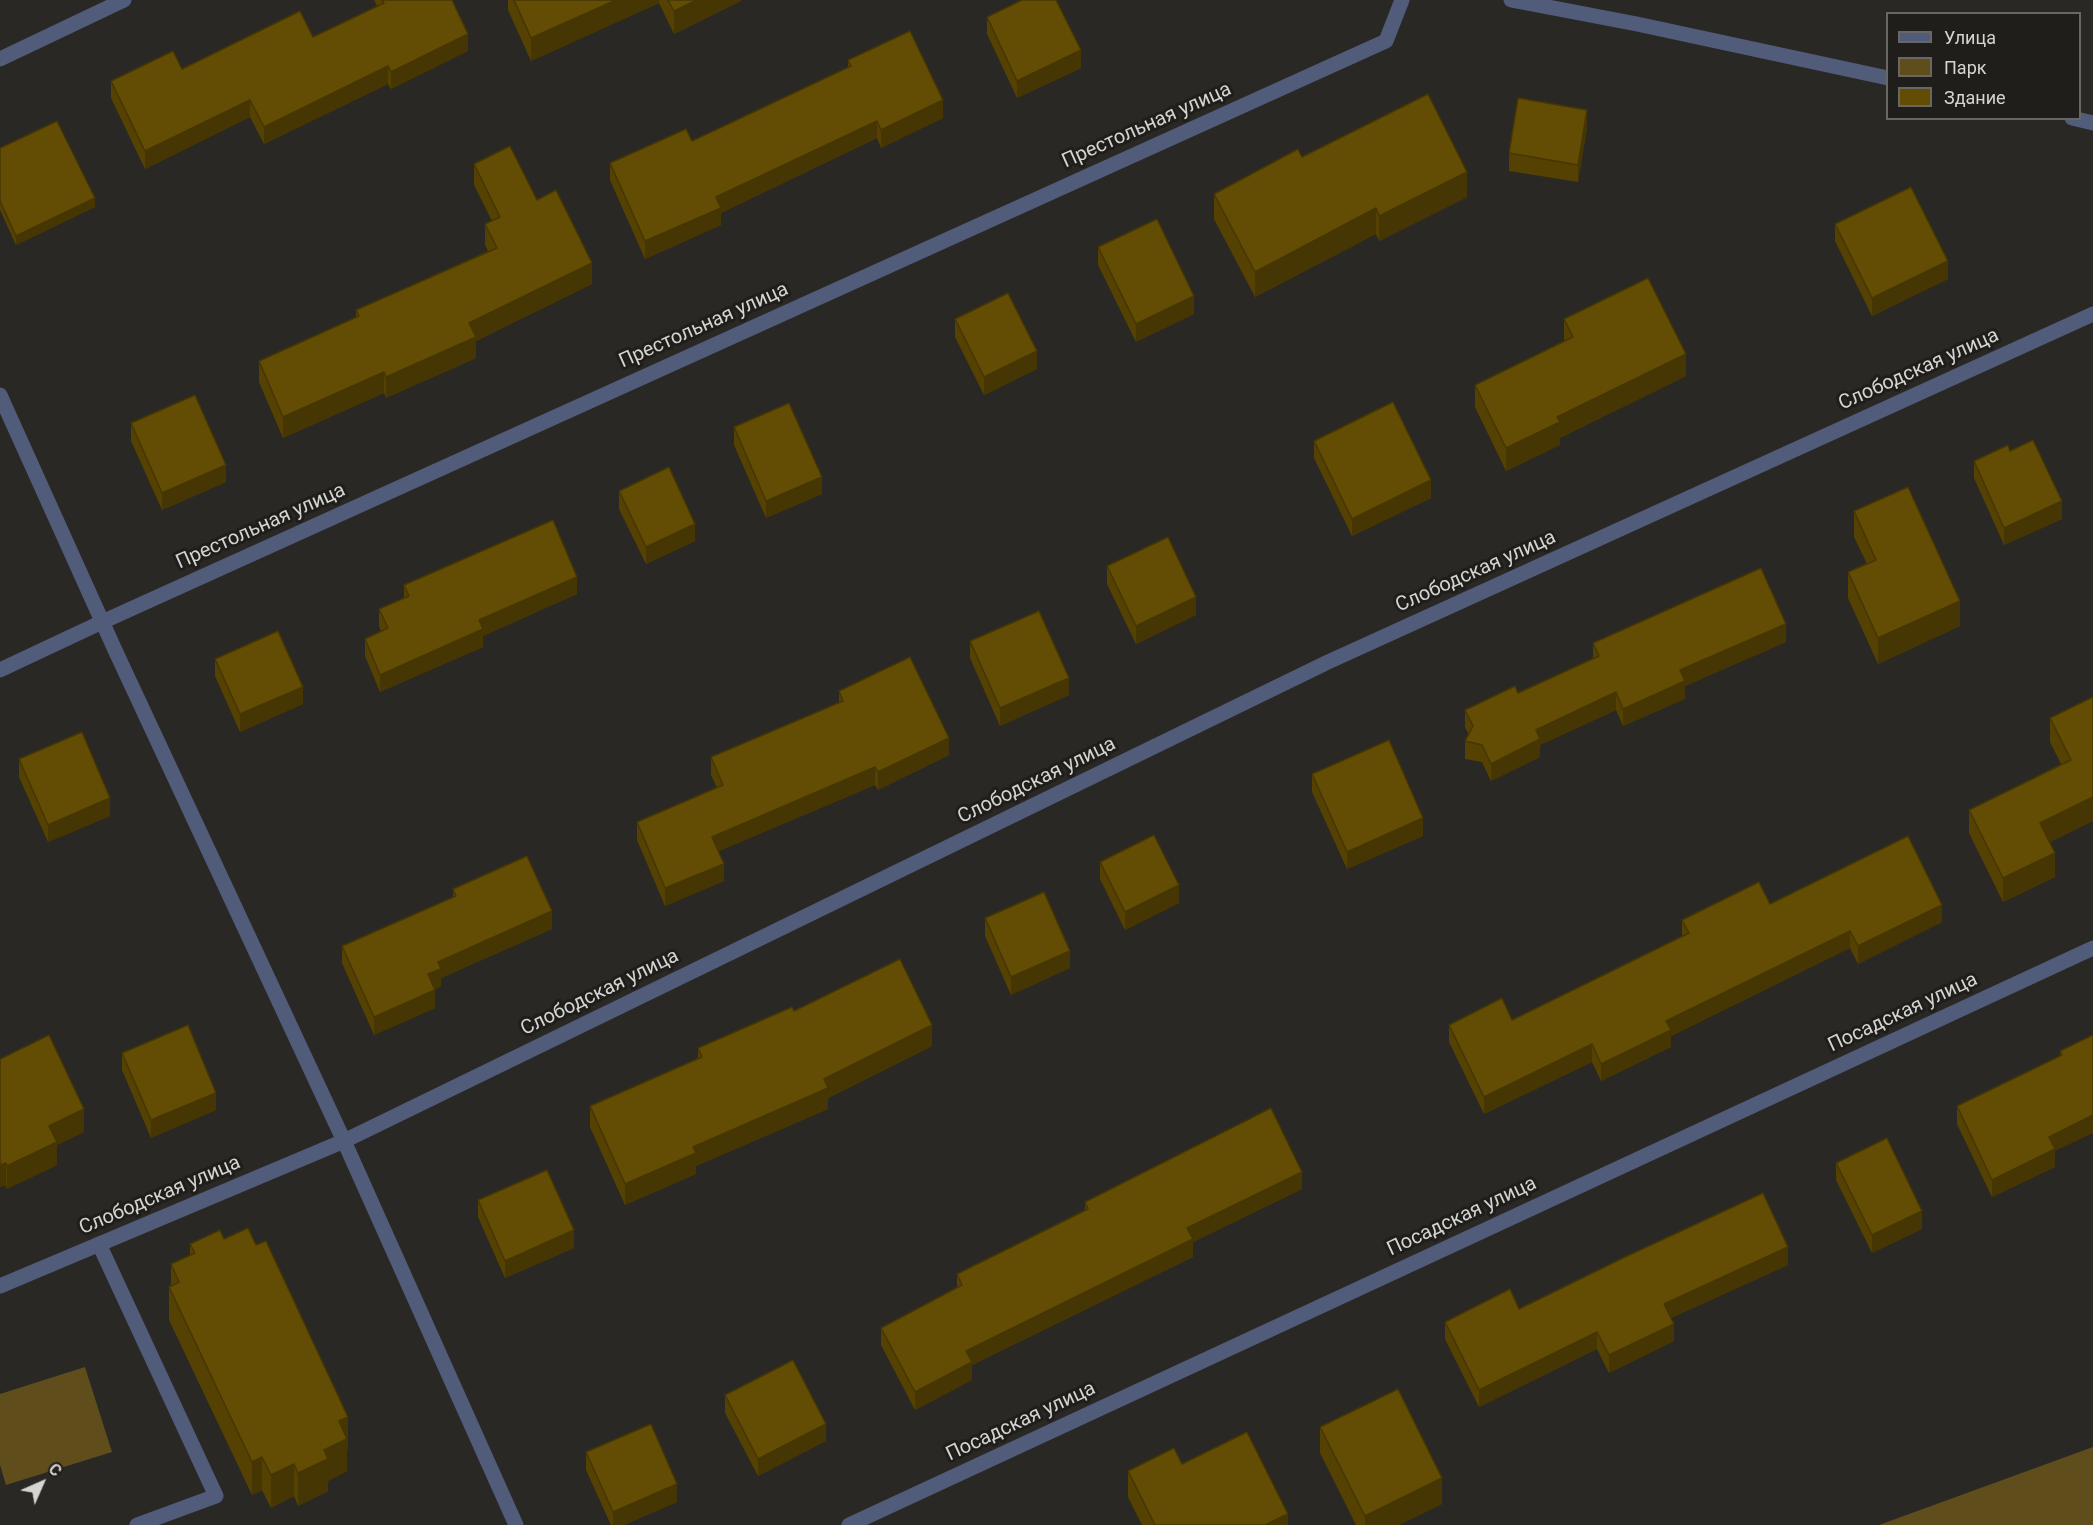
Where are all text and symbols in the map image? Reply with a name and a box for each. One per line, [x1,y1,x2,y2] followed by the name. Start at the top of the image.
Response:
[1886,12,2081,120] legend
[1944,27,1996,48] text: Улица
[1944,57,1986,78] text: Парк
[1059,78,1235,174] street label: Престольная улица
[1944,87,2006,108] text: Здание
[616,278,792,374] street label: Престольная улица
[1835,324,2003,416] street label: Слободская улица
[173,479,349,575] street label: Престольная улица
[1392,526,1560,618] street label: Слободская улица
[954,732,1120,830] street label: Слободская улица
[517,944,683,1042] street label: Слободская улица
[1824,968,1982,1058] street label: Посадская улица
[76,1151,244,1241] street label: Слободская улица
[1383,1172,1541,1262] street label: Посадская улица
[942,1377,1100,1467] street label: Посадская улица
[12,1453,72,1513] north arrow
[45,1459,66,1480] text: С

